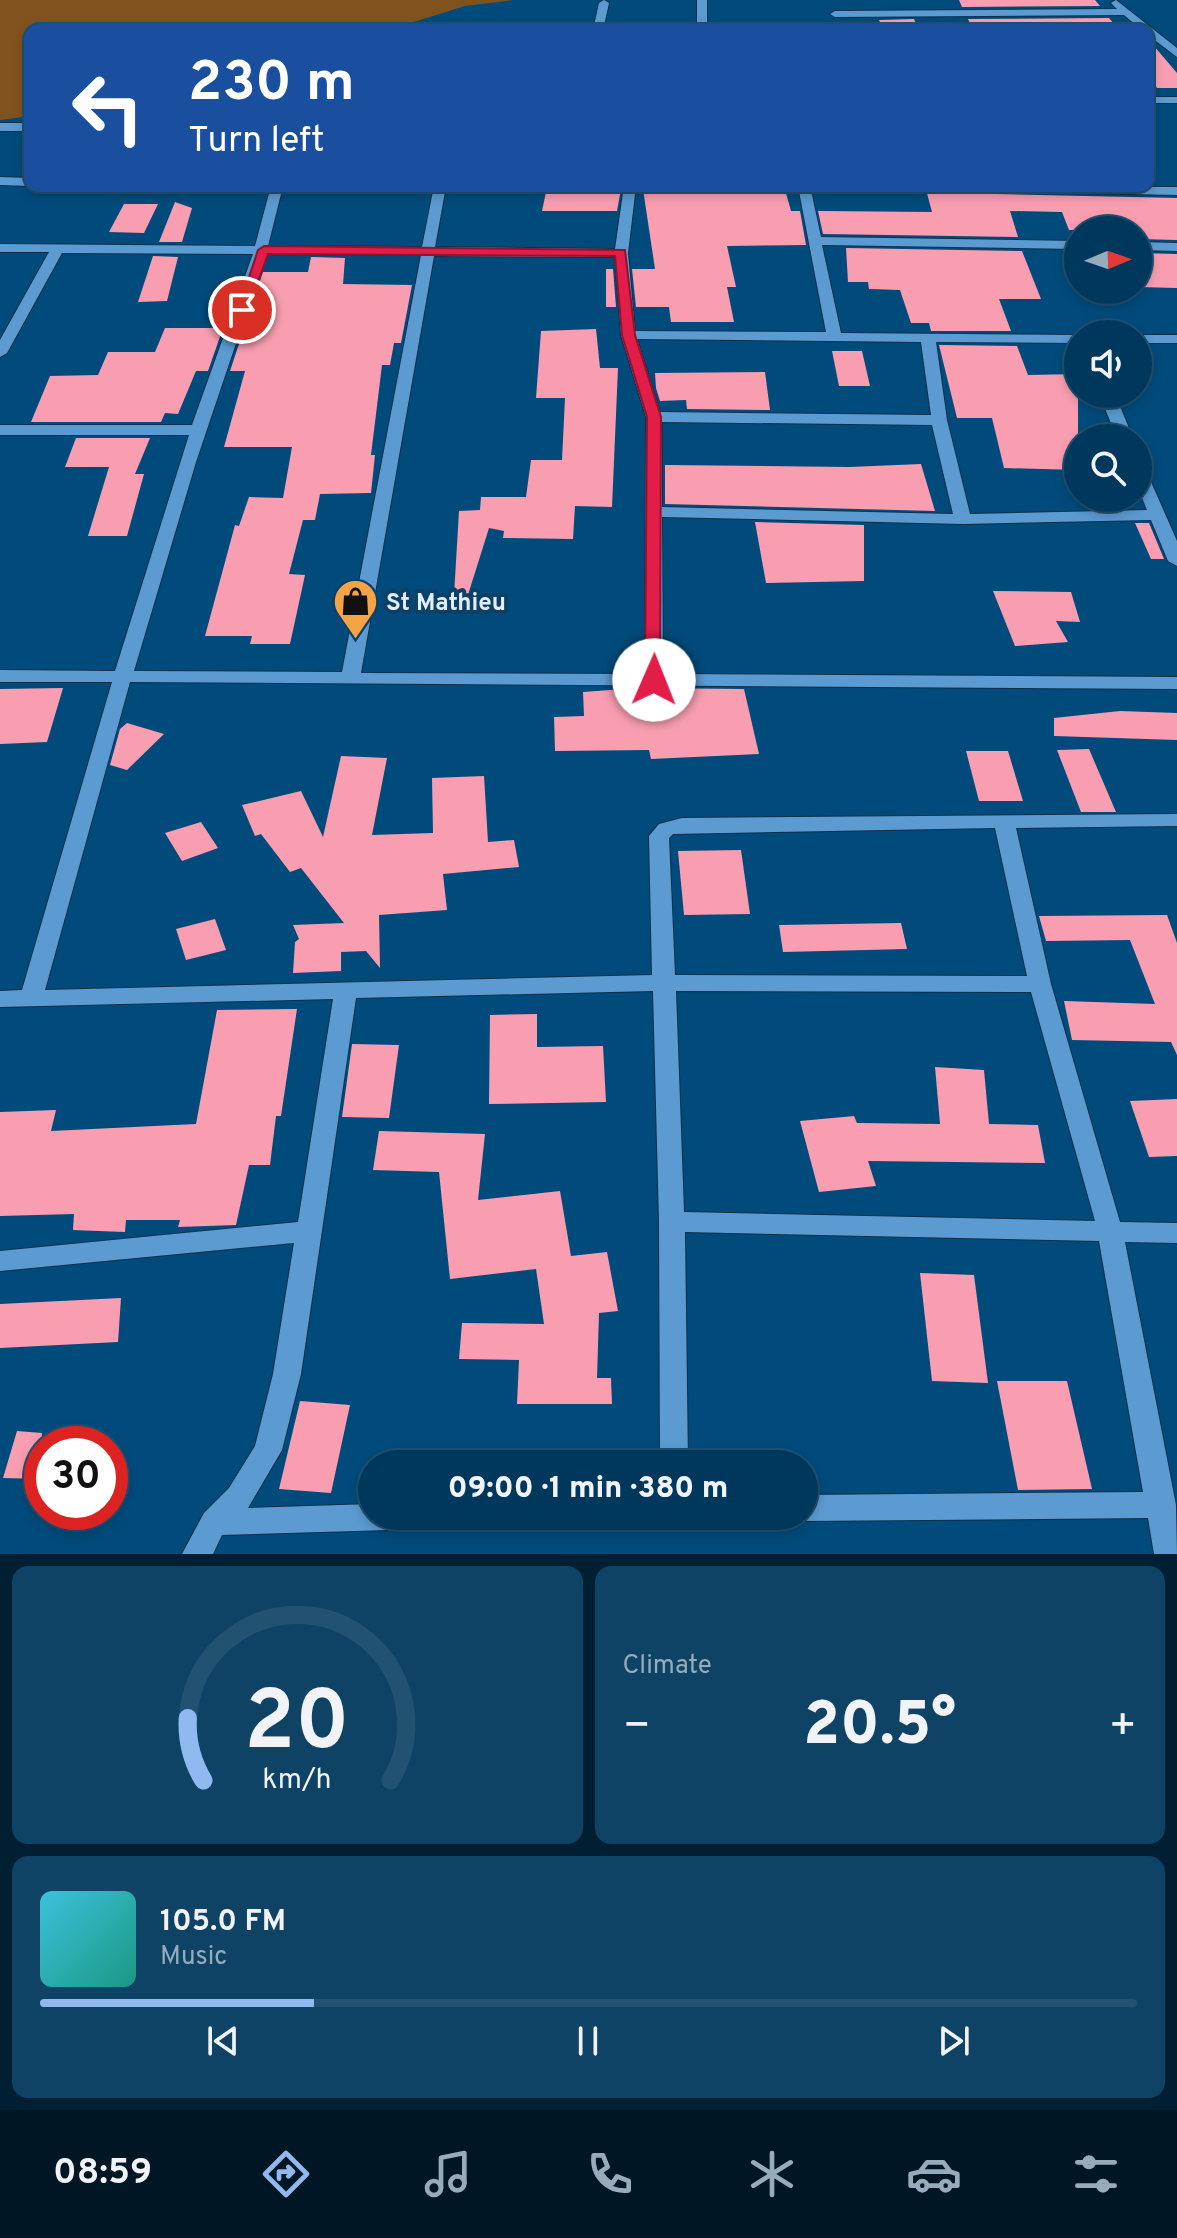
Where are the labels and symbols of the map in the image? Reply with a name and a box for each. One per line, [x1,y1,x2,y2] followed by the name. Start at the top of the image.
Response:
[1064,216,1152,304] north arrow
[208,276,276,344] pin
[331,578,379,641] shop icon: St Mathieu
[386,589,506,619] place label: St Mathieu
[612,638,696,722] position arrow
[24,1426,128,1530] speed limit sign: 30

